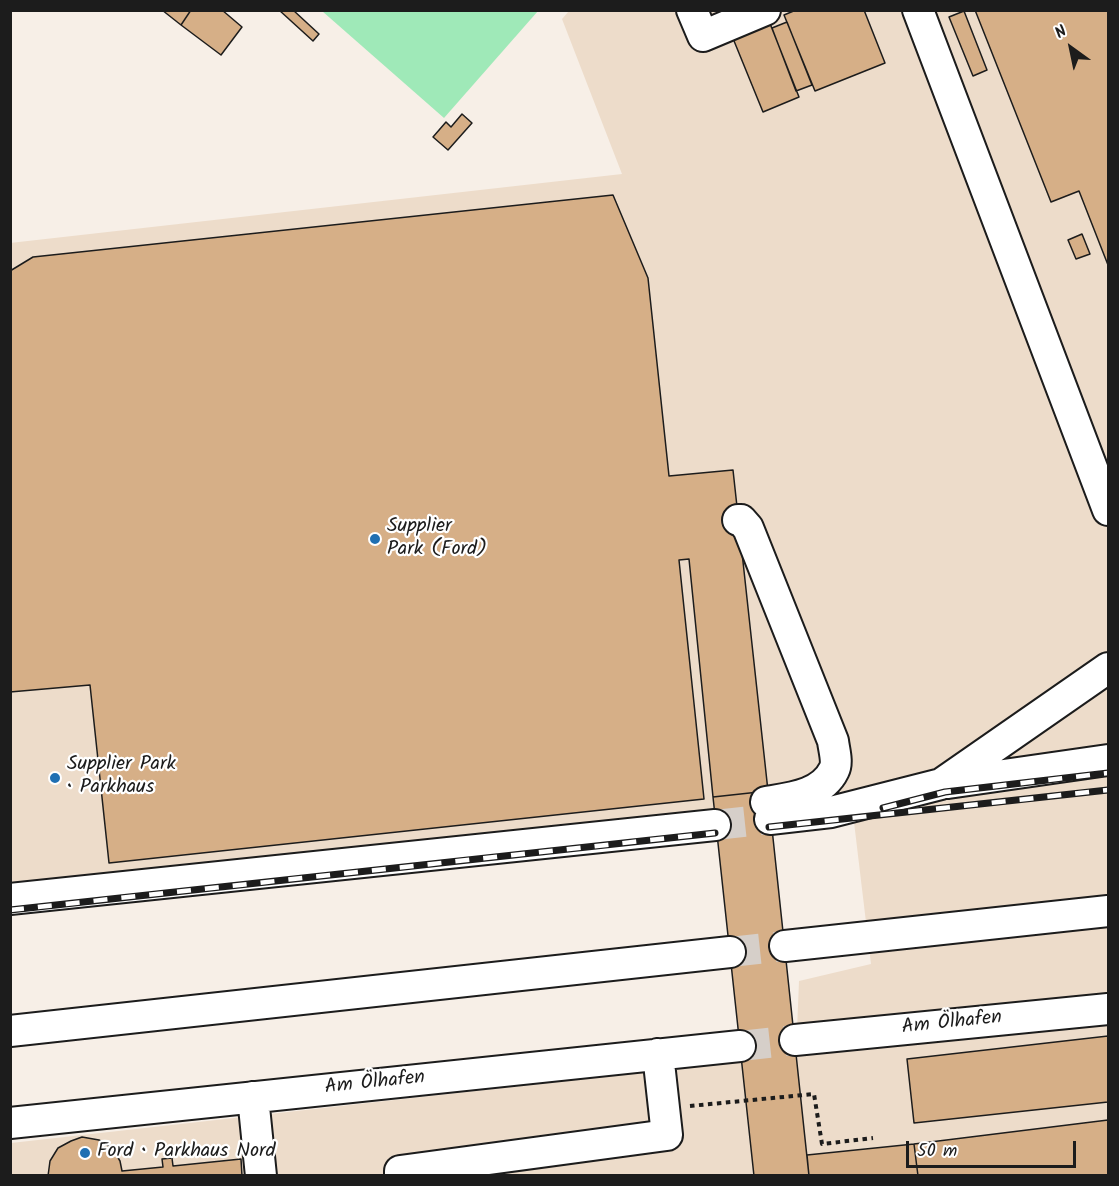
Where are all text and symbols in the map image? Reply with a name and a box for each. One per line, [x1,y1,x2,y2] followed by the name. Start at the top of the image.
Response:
[1041,18,1101,78] north arrow
[1050,19,1072,46] text: N
[387,516,487,563] place label: Supplier Park (Ford)
[368,532,382,546] marker: Supplier Park (Ford)
[67,754,176,801] place label: Supplier Park • Parkhaus
[48,771,62,785] marker: Supplier Park • Parkhaus
[901,1007,1003,1041] street label: Am Ölhafen
[324,1067,426,1101] street label: Am Ölhafen
[909,1129,1078,1167] scale bar
[917,1137,957,1166] text: 50 m
[97,1141,276,1165] place label: Ford • Parkhaus Nord
[78,1146,92,1160] marker: Ford • Parkhaus Nord

